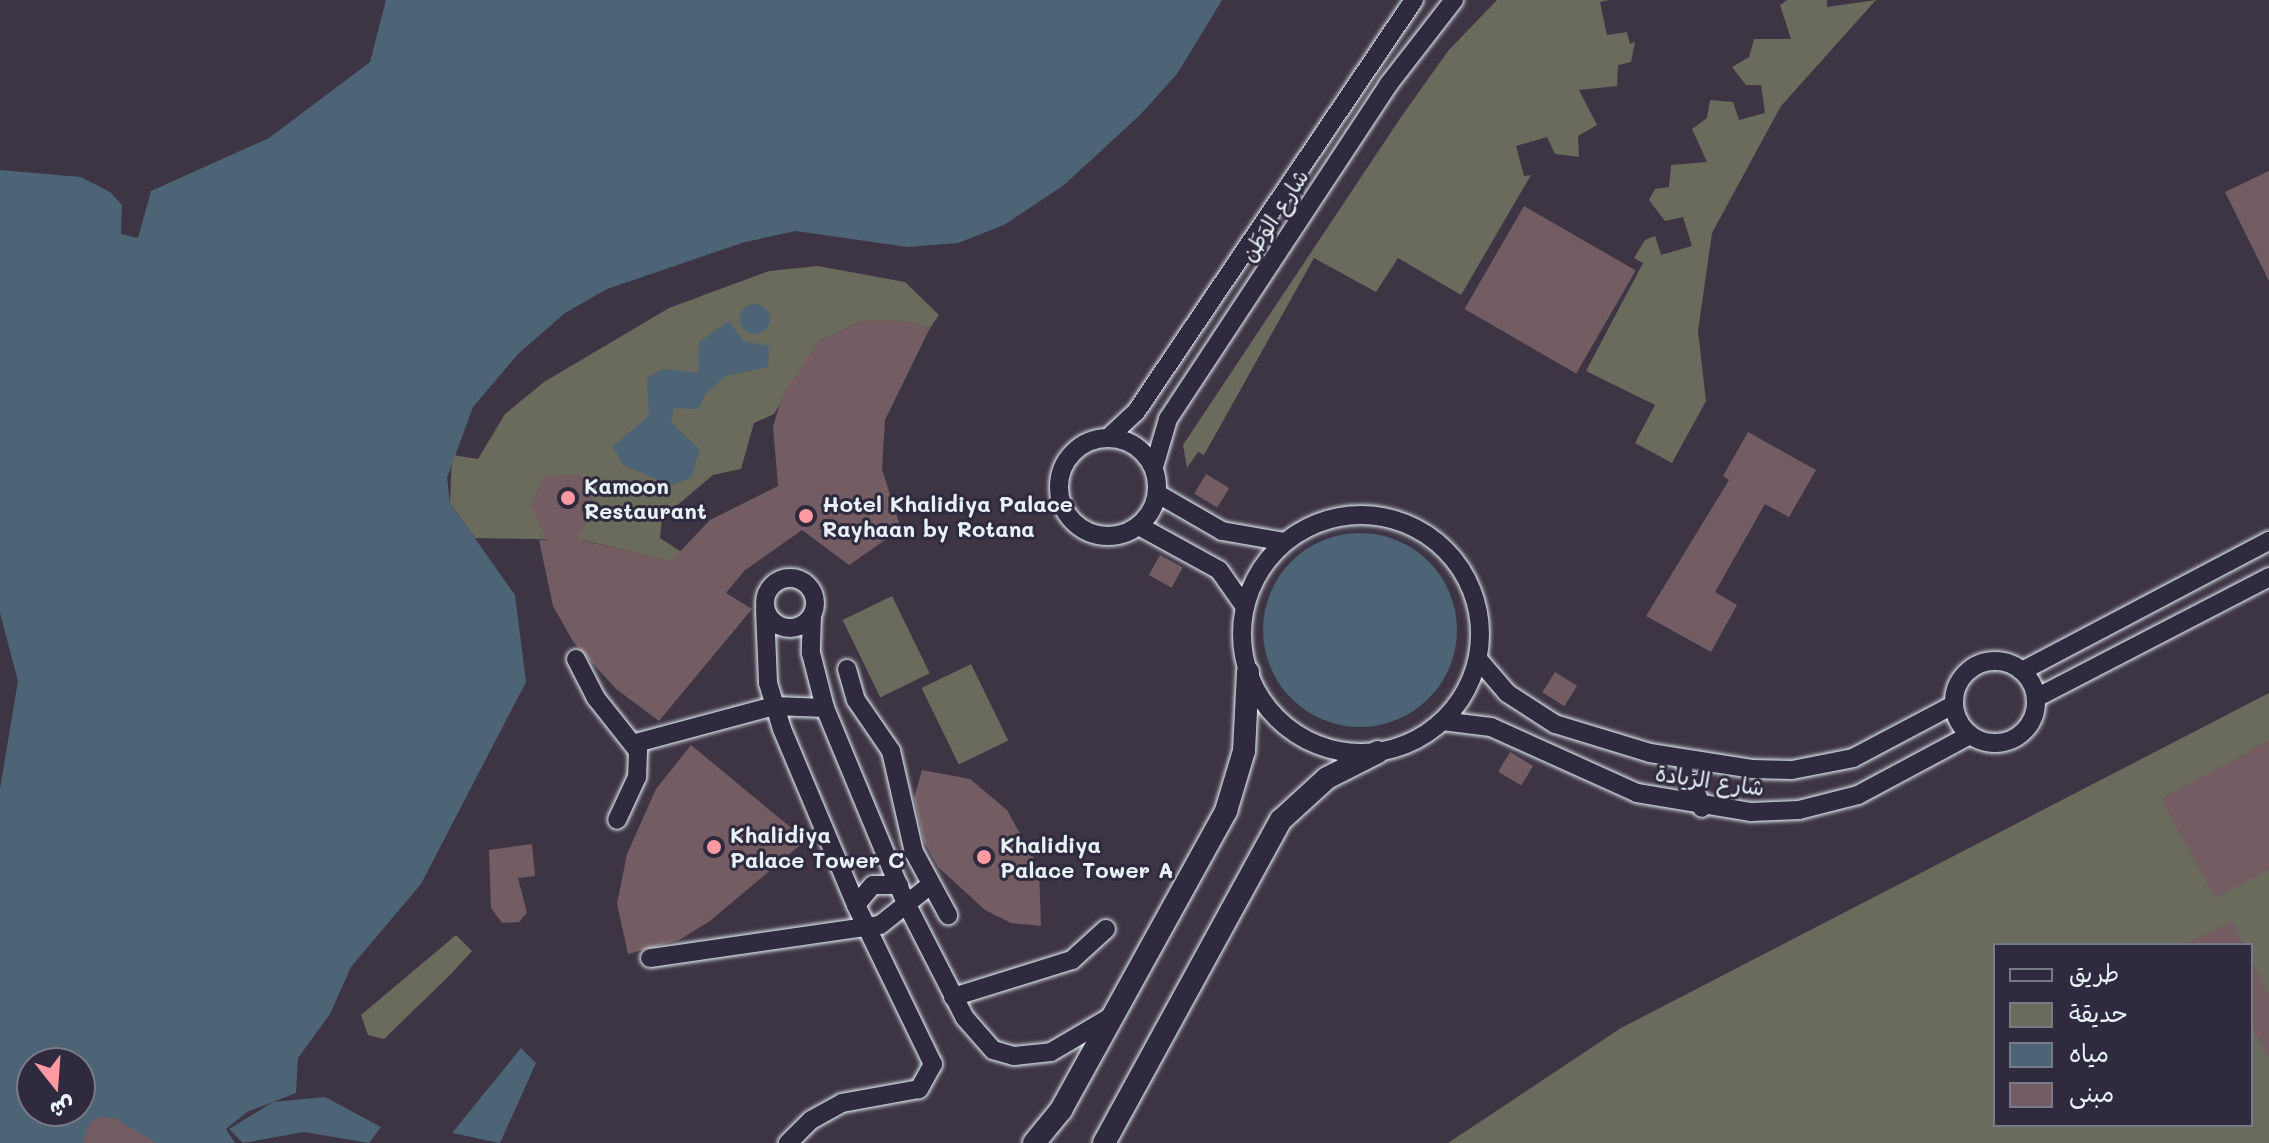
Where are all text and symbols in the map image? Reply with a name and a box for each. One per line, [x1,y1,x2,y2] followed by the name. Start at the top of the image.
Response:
[1234,164,1314,266] street label: شارع الوَطَن
[584,472,707,524] place label: Kamoon Restaurant
[559,489,577,507] marker: Kamoon Restaurant
[822,490,1073,542] place label: Hotel Khalidiya Palace Rayhaan by Rotana
[797,507,815,525] marker: Hotel Khalidiya Palace Rayhaan by Rotana
[1654,759,1766,801] street label: شارع الرِّيادة
[730,821,904,872] place label: Khalidiya Palace Tower C
[1000,831,1173,882] place label: Khalidiya Palace Tower A
[705,838,723,856] marker: Khalidiya Palace Tower C
[975,848,993,866] marker: Khalidiya Palace Tower A
[1993,943,2253,1127] legend
[2069,957,2119,988] text: طريق
[2069,997,2128,1028] text: حديقة
[2069,1037,2109,1068] text: مياه
[16,1047,96,1127] north arrow
[2069,1077,2114,1108] text: مبنى
[47,1091,78,1126] text: ش

